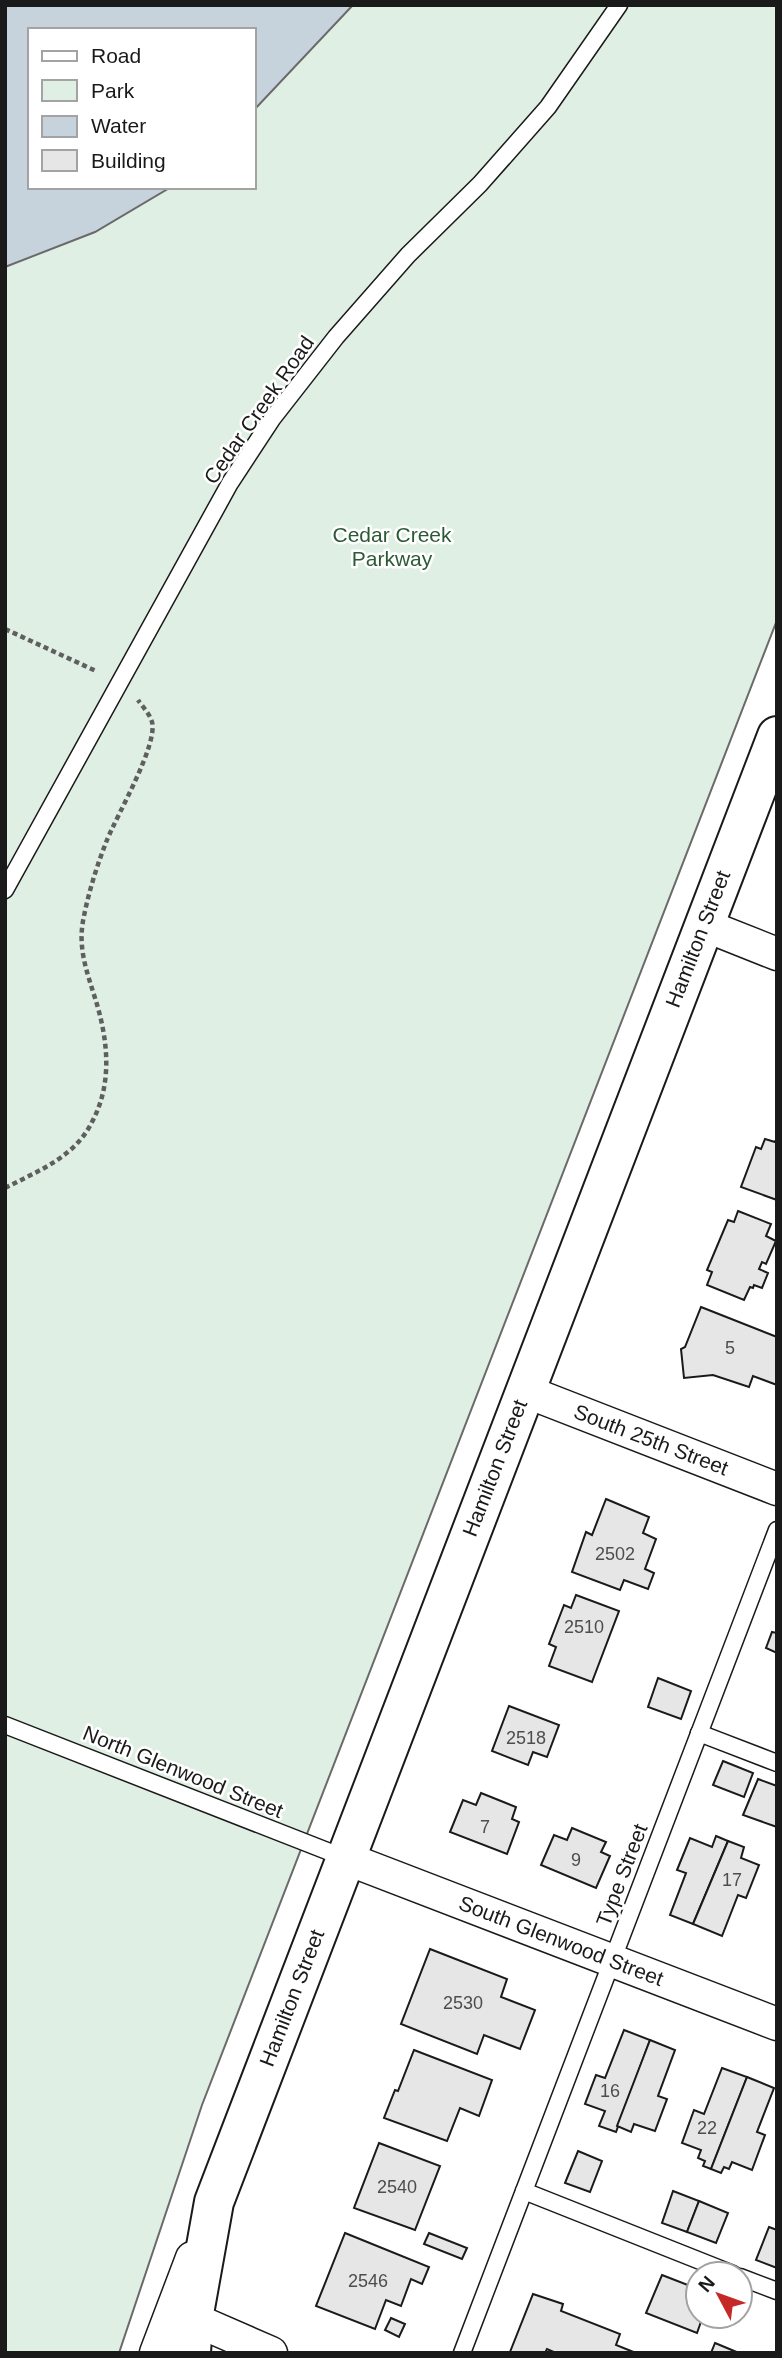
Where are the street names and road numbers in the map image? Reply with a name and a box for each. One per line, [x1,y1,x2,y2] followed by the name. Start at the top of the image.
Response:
[199,331,318,488] street label: Cedar Creek Road
[661,867,734,1011] street label: Hamilton Street
[458,1396,531,1540] street label: Hamilton Street
[571,1400,732,1480] street label: South 25th Street
[80,1721,287,1822] street label: North Glenwood Street
[592,1820,652,1929] street label: Type Street
[456,1891,667,1990] street label: South Glenwood Street
[255,1926,328,2070] street label: Hamilton Street

